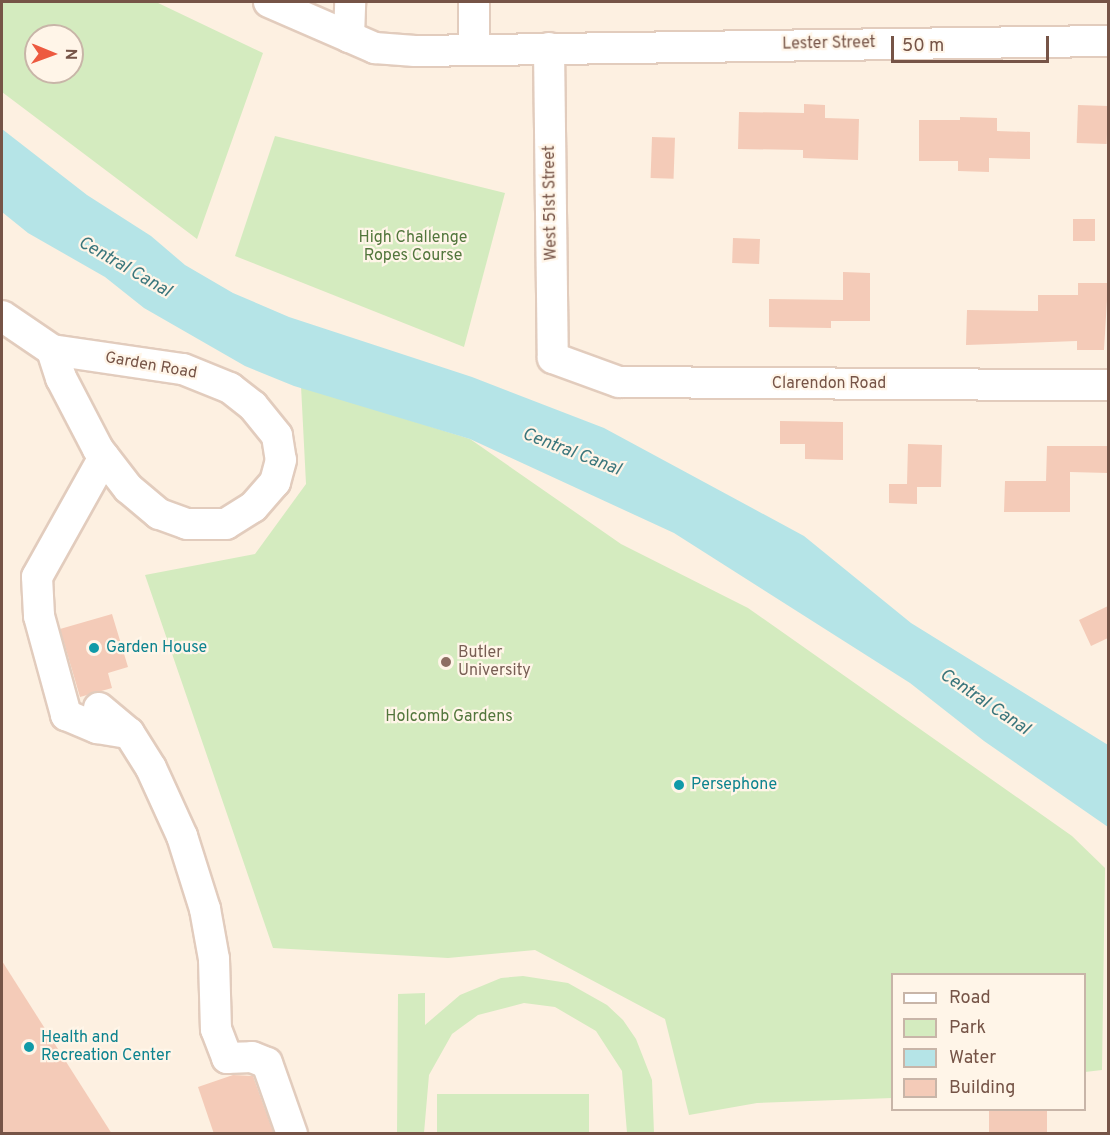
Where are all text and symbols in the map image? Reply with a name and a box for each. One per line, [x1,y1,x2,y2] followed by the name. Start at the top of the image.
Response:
[24,24,84,84] north arrow
[894,24,1052,62] scale bar
[782,34,876,54] street label: Lester Street
[902,35,944,58] text: 50 m
[60,48,80,60] text: N
[540,145,562,261] street label: West 51st Street
[359,228,467,266] park label: High Challenge Ropes Course
[74,233,174,303] water label: Central Canal
[104,348,198,384] street label: Garden Road
[772,374,886,394] street label: Clarendon Road
[519,424,623,482] water label: Central Canal
[106,638,207,658] place label: Garden House
[87,641,101,655] marker: Garden House
[458,643,531,681] place label: Butler University
[439,655,453,669] marker: Butler University
[935,665,1033,741] water label: Central Canal
[385,707,513,727] park label: Holcomb Gardens
[691,775,777,795] place label: Persephone
[672,778,686,792] marker: Persephone
[891,973,1086,1111] legend
[949,987,991,1010] text: Road
[949,1017,986,1040] text: Park
[41,1028,171,1066] place label: Health and Recreation Center
[22,1040,36,1054] marker: Health and Recreation Center
[949,1047,996,1070] text: Water
[949,1077,1015,1100] text: Building

